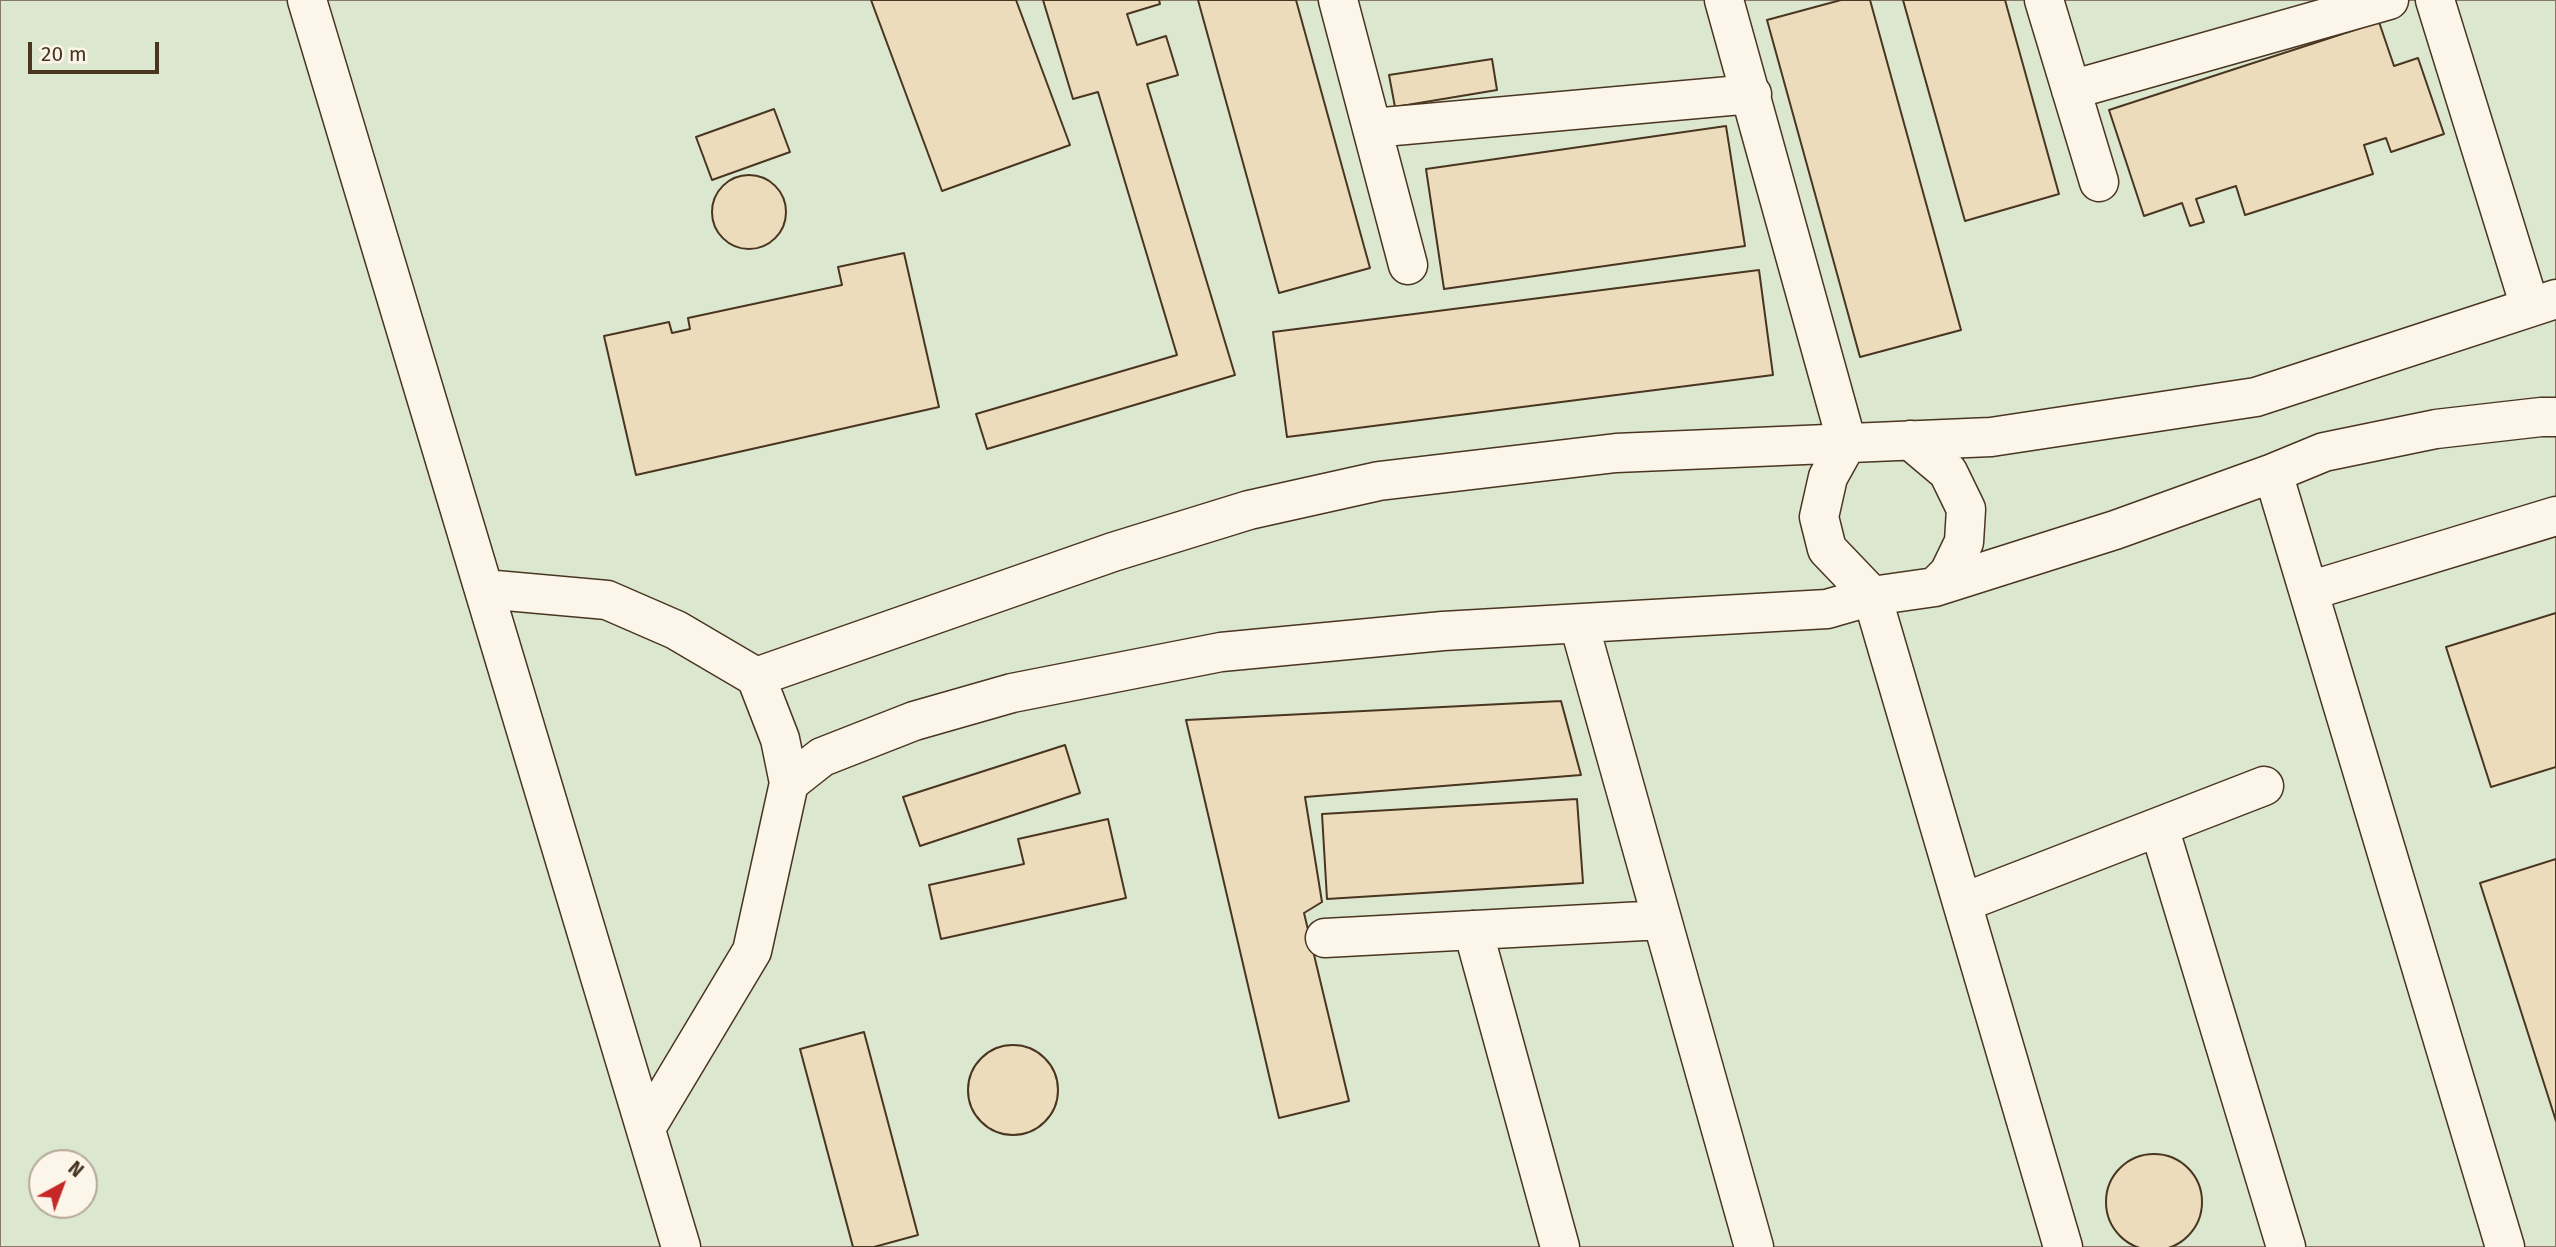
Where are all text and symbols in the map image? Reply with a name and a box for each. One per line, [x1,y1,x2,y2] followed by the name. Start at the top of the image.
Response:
[32,28,163,72] scale bar
[41,41,87,67] text: 20 m
[28,1149,98,1219] north arrow
[63,1156,88,1182] text: N

